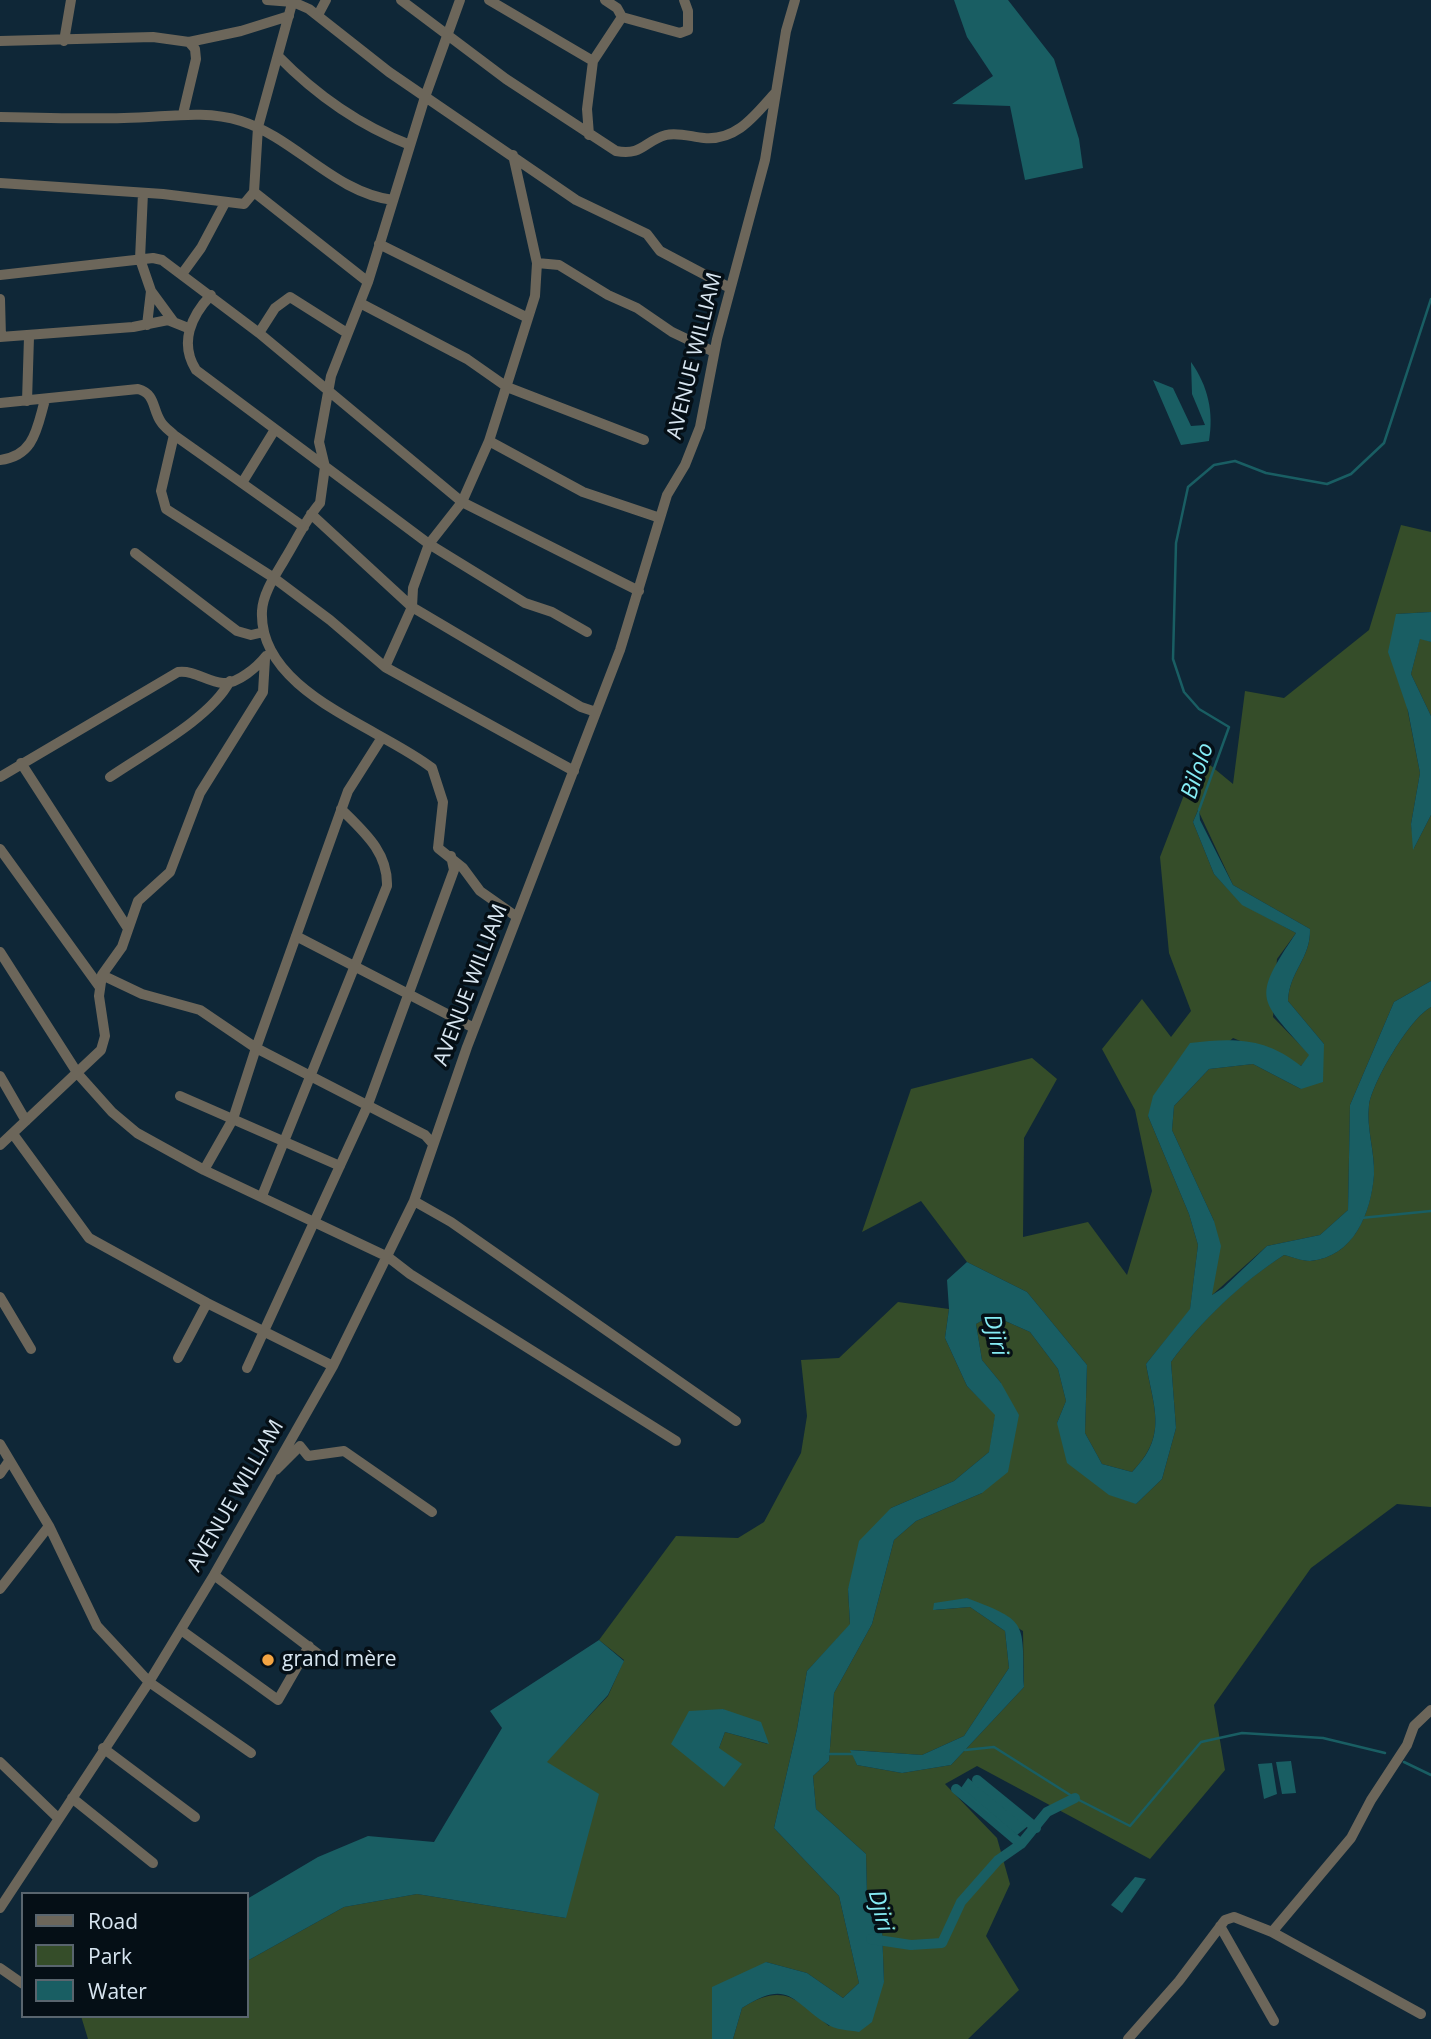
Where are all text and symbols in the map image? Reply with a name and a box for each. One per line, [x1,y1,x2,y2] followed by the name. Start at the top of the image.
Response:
[662,270,728,442] street label: AVENUE WILLIAM
[1176,740,1220,802] water label: Bilolo
[429,901,513,1069] street label: AVENUE WILLIAM
[977,1312,1013,1358] water label: Djiri
[182,1416,290,1576] street label: AVENUE WILLIAM
[282,1647,396,1673] place label: grand mère
[260,1652,276,1668] marker: grand mère
[862,1887,898,1935] water label: Djiri
[21,1892,248,2018] legend
[88,1907,138,1935] text: Road
[88,1942,132,1970] text: Park
[88,1977,147,2005] text: Water

